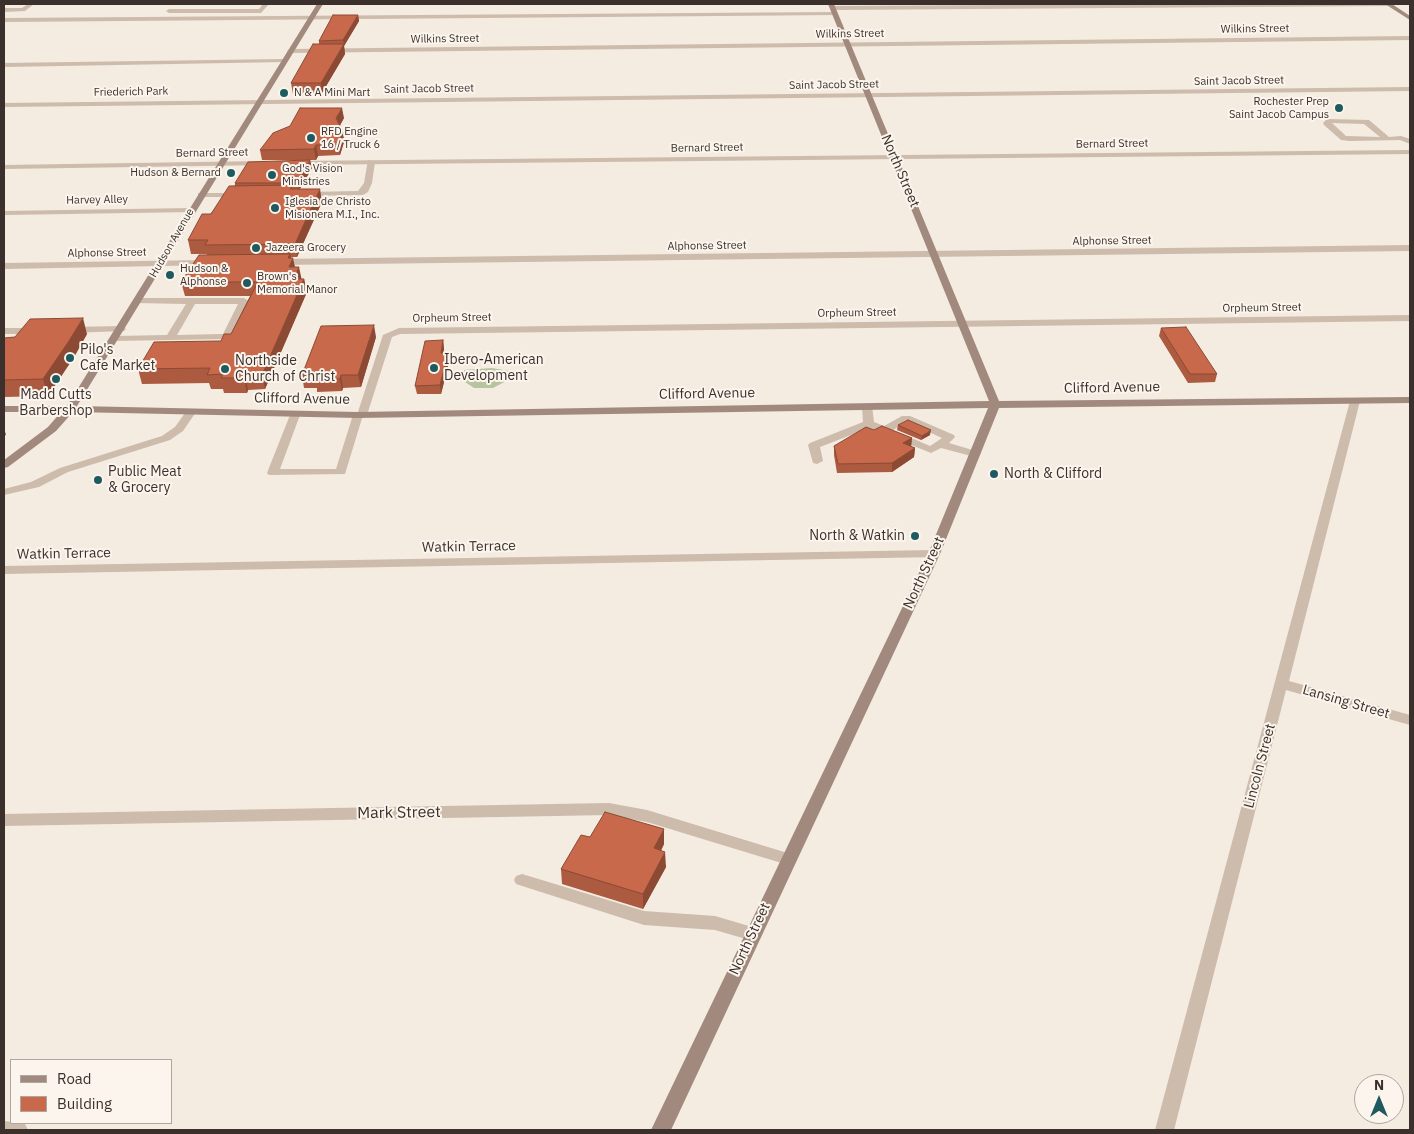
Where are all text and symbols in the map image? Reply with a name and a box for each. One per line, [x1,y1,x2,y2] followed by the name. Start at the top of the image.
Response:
[1221,22,1289,36] street label: Wilkins Street
[816,27,884,41] street label: Wilkins Street
[411,32,479,46] street label: Wilkins Street
[1194,74,1284,88] street label: Saint Jacob Street
[789,78,879,92] street label: Saint Jacob Street
[384,82,474,96] street label: Saint Jacob Street
[94,85,168,99] street label: Friederich Park
[294,86,370,100] place label: N & A Mini Mart
[278,87,290,99] marker: N & A Mini Mart
[1229,95,1329,121] place label: Rochester Prep Saint Jacob Campus
[1333,102,1345,114] marker: Rochester Prep Saint Jacob Campus
[321,125,380,151] place label: RFD Engine 16 / Truck 6
[305,132,317,144] marker: RFD Engine 16 / Truck 6
[877,132,923,210] street label: North Street
[1076,137,1148,151] street label: Bernard Street
[671,141,743,155] street label: Bernard Street
[176,146,248,160] street label: Bernard Street
[282,162,343,188] place label: God's Vision Ministries
[130,166,221,180] place label: Hudson & Bernard
[225,167,237,179] marker: Hudson & Bernard
[266,169,278,181] marker: God's Vision Ministries
[66,193,128,207] street label: Harvey Alley
[285,195,380,221] place label: Iglesia de Christo Misionera M.I., Inc.
[269,202,281,214] marker: Iglesia de Christo Misionera M.I., Inc.
[147,206,197,280] street label: Hudson Avenue
[1072,234,1152,248] street label: Alphonse Street
[667,239,747,253] street label: Alphonse Street
[266,241,346,255] place label: Jazeera Grocery
[250,242,262,254] marker: Jazeera Grocery
[67,246,147,260] street label: Alphonse Street
[180,262,228,288] place label: Hudson & Alphonse
[164,269,176,281] marker: Hudson & Alphonse
[257,270,337,296] place label: Brown's Memorial Manor
[241,277,253,289] marker: Brown's Memorial Manor
[1222,301,1302,315] street label: Orpheum Street
[817,306,897,320] street label: Orpheum Street
[412,311,492,325] street label: Orpheum Street
[80,342,155,374] place label: Pilo's Cafe Market
[64,352,76,364] marker: Pilo's Cafe Market
[444,352,544,384] place label: Ibero-American Development
[235,353,335,386] place label: Northside Church of Christ
[428,362,440,374] marker: Ibero-American Development
[219,363,231,375] marker: Northside Church of Christ
[50,373,62,385] marker: Madd Cutts Barbershop
[1064,379,1160,397] street label: Clifford Avenue
[659,385,755,403] street label: Clifford Avenue
[19,387,93,420] place label: Madd Cutts Barbershop
[254,390,350,408] street label: Clifford Avenue
[108,464,182,497] place label: Public Meat & Grocery
[1004,466,1102,482] place label: North & Clifford
[988,468,1000,480] marker: North & Clifford
[92,474,104,486] marker: Public Meat & Grocery
[809,528,905,544] place label: North & Watkin
[909,530,921,542] marker: North & Watkin
[900,534,948,612] street label: North Street
[422,538,516,556] street label: Watkin Terrace
[17,545,111,563] street label: Watkin Terrace
[1301,682,1391,722] street label: Lansing Street
[1241,722,1279,810] street label: Lincoln Street
[357,803,441,823] street label: Mark Street
[726,900,774,978] street label: North Street
[10,1059,172,1124] legend
[57,1069,92,1088] text: Road
[1354,1074,1404,1124] north arrow
[1374,1076,1384,1094] text: N
[57,1094,112,1113] text: Building

